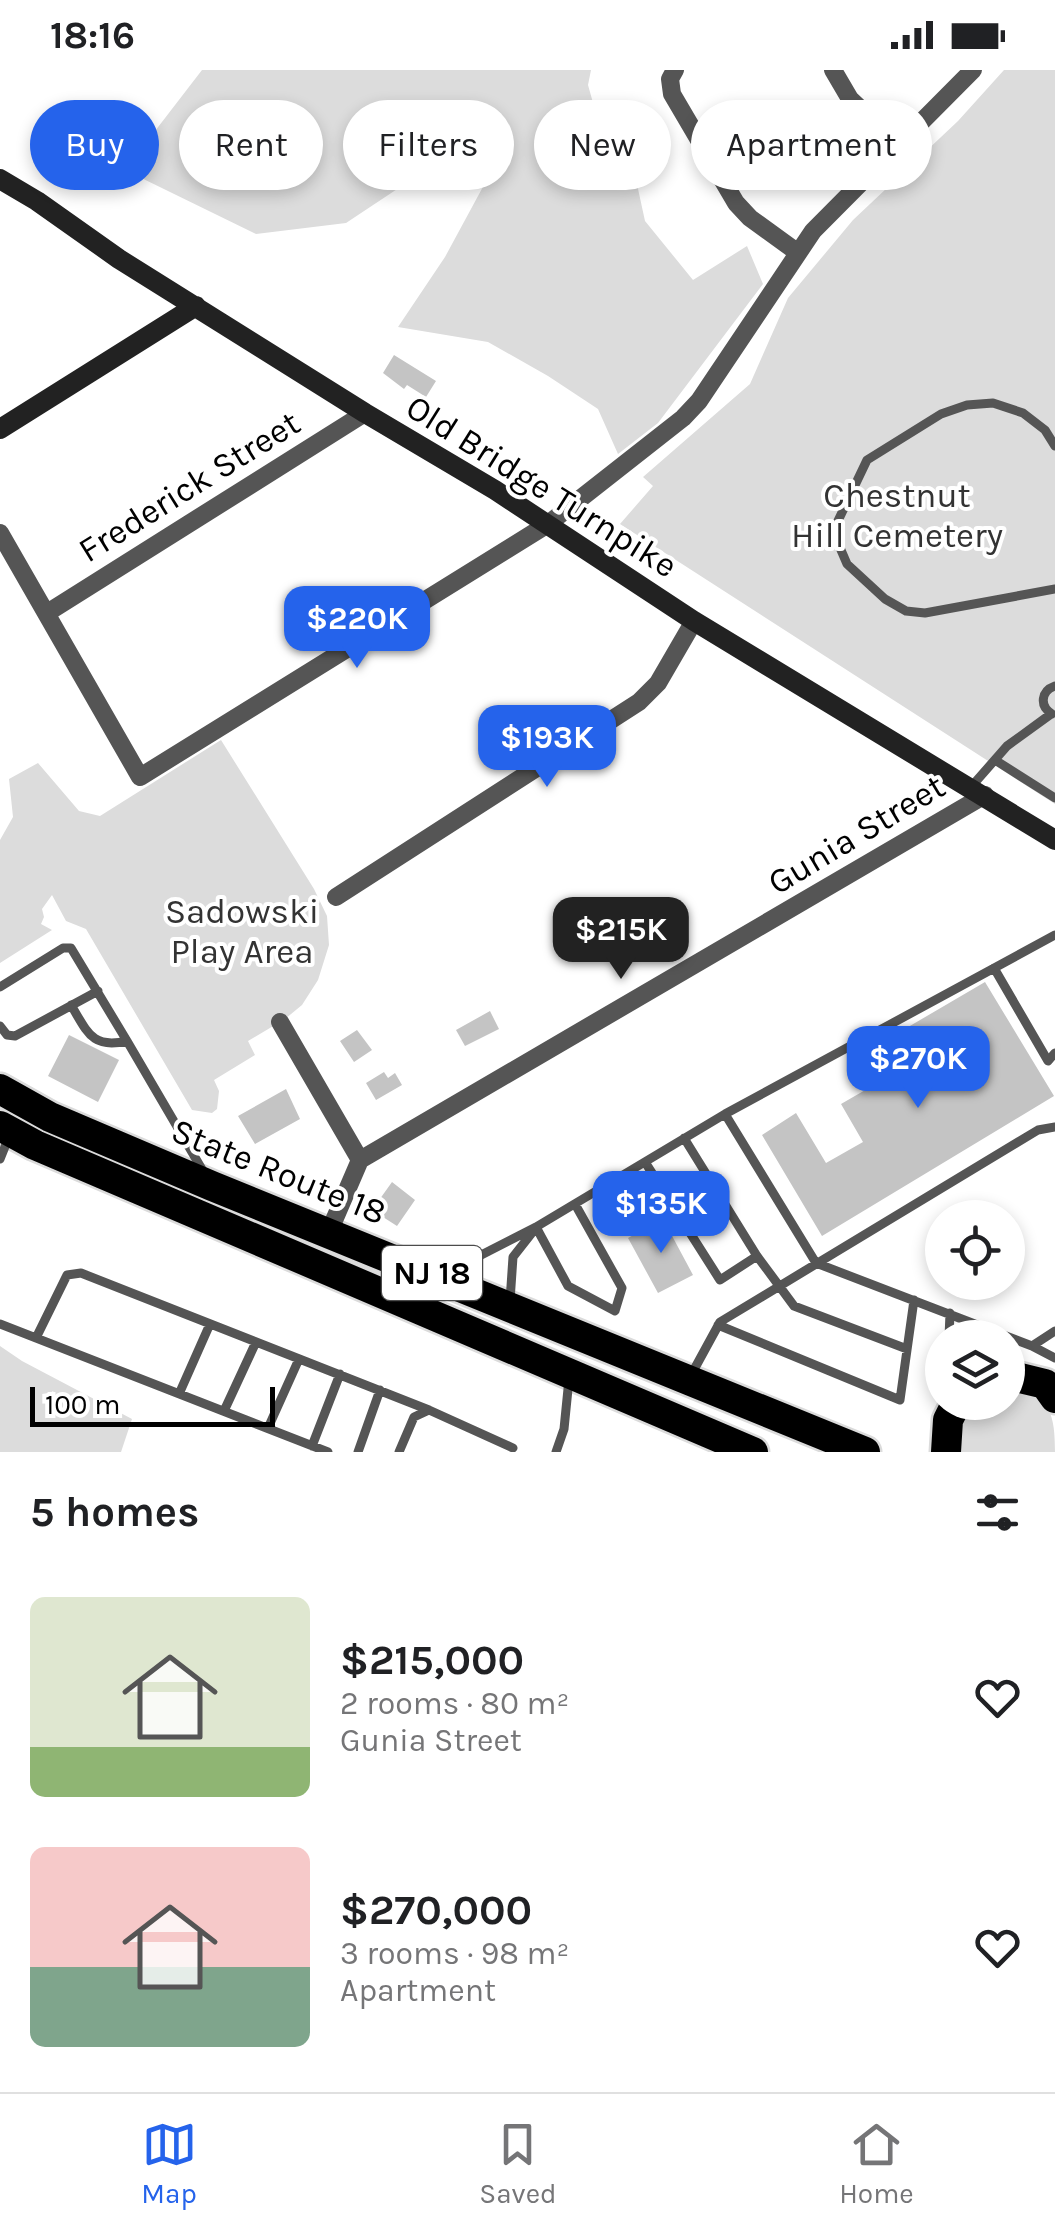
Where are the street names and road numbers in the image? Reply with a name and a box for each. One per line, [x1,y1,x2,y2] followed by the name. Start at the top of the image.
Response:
[399,386,685,586] street label: Old Bridge Turnpike
[71,402,307,571] street label: Frederick Street
[760,766,952,903] street label: Gunia Street
[166,1110,392,1233] street label: State Route 18
[382,1246,482,1300] road number: NJ 18

